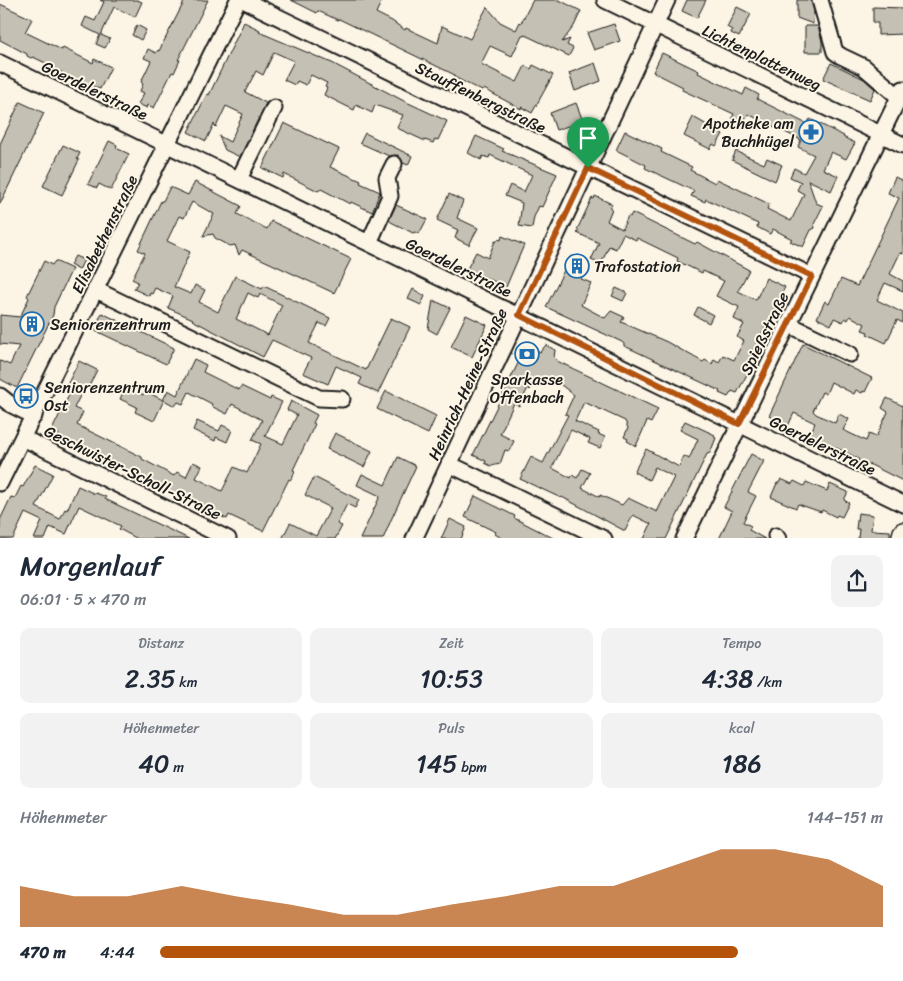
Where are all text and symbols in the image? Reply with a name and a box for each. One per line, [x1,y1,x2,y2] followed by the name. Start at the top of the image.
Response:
[697,16,827,99] street label: Lichtenplattenweg
[37,52,153,129] street label: Goerdelerstraße
[410,53,551,142] street label: Stauffenbergstraße
[702,109,794,156] place label: Apotheke am Buchhügel
[567,117,609,168] pin
[798,119,824,145] pharmacy icon: Apotheke am Buchhügel
[574,124,602,152] icon: arrive
[63,169,146,299] street label: Elisabethenstraße
[401,229,517,306] street label: Goerdelerstraße
[594,252,681,281] place label: Trafostation
[564,253,590,279] building icon: Trafostation
[732,286,797,380] street label: Spießstraße
[419,303,516,465] street label: Heinrich-Heine-Straße
[50,310,171,339] place label: Seniorenzentrum
[19,311,45,337] building icon: Seniorenzentrum
[514,341,540,367] bank icon: Sparkasse Offenbach
[490,365,564,412] place label: Sparkasse Offenbach
[44,373,165,420] place label: Seniorenzentrum Ost
[13,383,39,409] bus stop icon: Seniorenzentrum Ost
[765,407,881,484] street label: Goerdelerstraße
[39,417,226,528] street label: Geschwister-Scholl-Straße
[20,541,162,590] text: Morgenlauf
[831,555,883,607] button: share
[20,585,146,614] text: 06:01 · 5 × 470 m
[138,631,184,656] text: Distanz
[439,631,464,656] text: Zeit
[722,631,761,656] text: Tempo
[125,656,176,701] text: 2.35
[420,656,483,701] text: 10:53
[701,656,753,701] text: 4:38
[176,670,198,695] text: km
[753,670,782,695] text: /km
[123,716,199,741] text: Höhenmeter
[438,716,465,741] text: Puls
[729,716,755,741] text: kcal
[138,741,170,786] text: 40
[416,741,458,786] text: 145
[722,741,762,786] text: 186
[170,755,184,780] text: m
[458,755,487,780] text: bpm
[20,803,106,832] text: Höhenmeter
[807,803,883,832] text: 144–151 m
[20,938,66,967] text: 470 m
[100,938,135,967] text: 4:44

